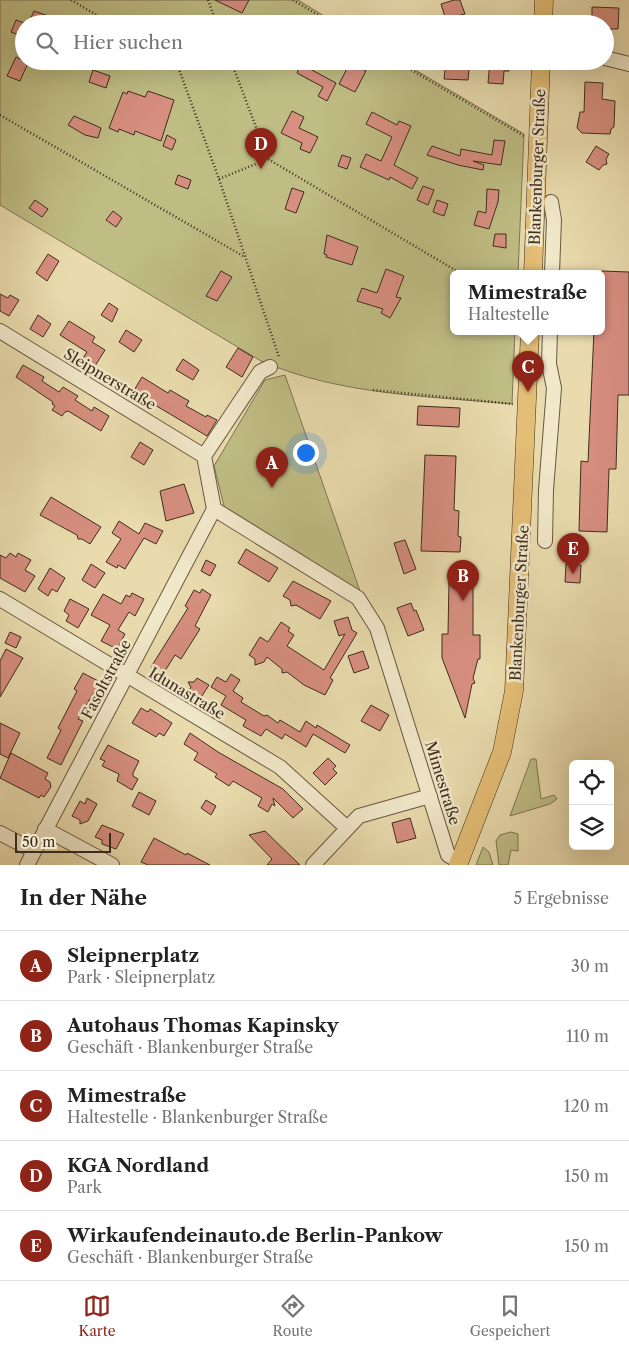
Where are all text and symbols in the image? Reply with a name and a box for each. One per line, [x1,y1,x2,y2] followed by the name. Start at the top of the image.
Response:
[15,15,614,70] search box
[33,29,61,57] icon: search
[73,31,183,54] text: Hier suchen
[525,89,549,245] street label: Blankenburger Straße
[245,128,277,169] pin: D
[450,270,605,335] popup
[468,281,587,304] text: Mimestraße
[468,304,549,324] text: Haltestelle
[60,344,160,414] street label: Sleipnerstraße
[512,351,544,392] pin: C
[293,440,319,466] your location
[256,447,288,488] pin: A
[505,525,533,681] street label: Blankenburger Straße
[557,533,589,574] pin: E
[447,560,479,601] pin: B
[77,636,135,722] street label: Fasoltstraße
[145,663,229,723] street label: Idunastraße
[421,739,465,827] street label: Mimestraße
[569,760,614,850] map controls
[569,760,614,805] button: locate
[569,805,614,850] button: layers
[15,830,111,853] scale bar
[22,833,55,851] text: 50 m
[20,885,147,910] text: In der Nähe
[514,888,609,908] text: 5 Ergebnisse
[67,944,199,967] text: Sleipnerplatz
[30,956,42,976] text: A
[571,956,609,976] text: 30 m
[67,967,215,987] text: Park · Sleipnerplatz
[67,1014,338,1037] text: Autohaus Thomas Kapinsky
[30,1026,42,1046] text: B
[566,1026,609,1046] text: 110 m
[67,1037,313,1057] text: Geschäft · Blankenburger Straße
[67,1084,186,1107] text: Mimestraße
[30,1096,42,1116] text: C
[564,1096,609,1116] text: 120 m
[67,1107,328,1127] text: Haltestelle · Blankenburger Straße
[67,1154,209,1177] text: KGA Nordland
[29,1166,43,1186] text: D
[564,1166,609,1186] text: 150 m
[67,1177,102,1197] text: Park
[67,1224,443,1247] text: Wirkaufendeinauto.de Berlin-Pankow
[30,1236,42,1256] text: E
[564,1236,609,1256] text: 150 m
[67,1247,313,1267] text: Geschäft · Blankenburger Straße
[79,1292,115,1340] tab: Karte
[273,1292,313,1340] tab: Route
[470,1292,550,1340] tab: Gespeichert

